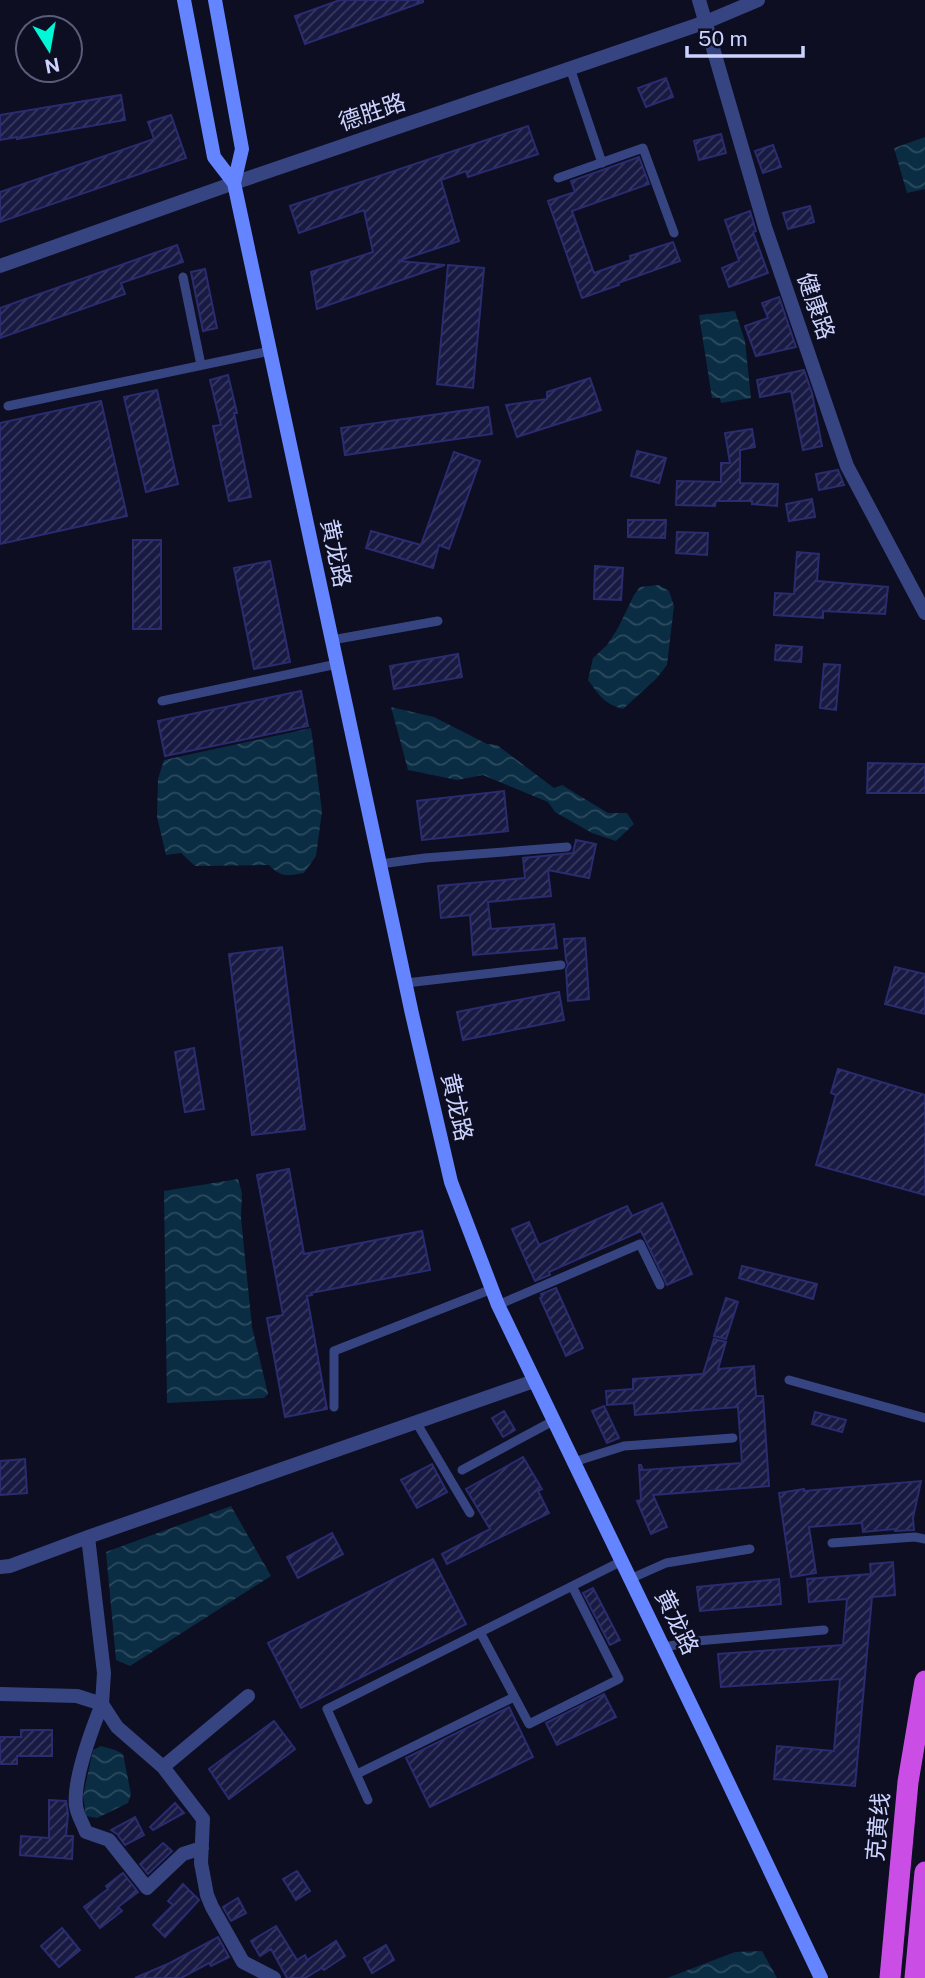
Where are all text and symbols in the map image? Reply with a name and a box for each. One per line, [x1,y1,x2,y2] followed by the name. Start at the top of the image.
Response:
[14,14,84,84] north arrow
[687,14,802,58] scale bar
[698,26,748,51] text: 50 m
[43,53,62,78] text: N
[335,88,409,136] street label: 德胜路
[792,269,840,343] street label: 健康路
[316,516,357,589] street label: 黄龙路
[437,1070,478,1144] street label: 黄龙路
[650,1585,705,1659] street label: 黄龙路
[861,1791,894,1863] street label: 克黄线

